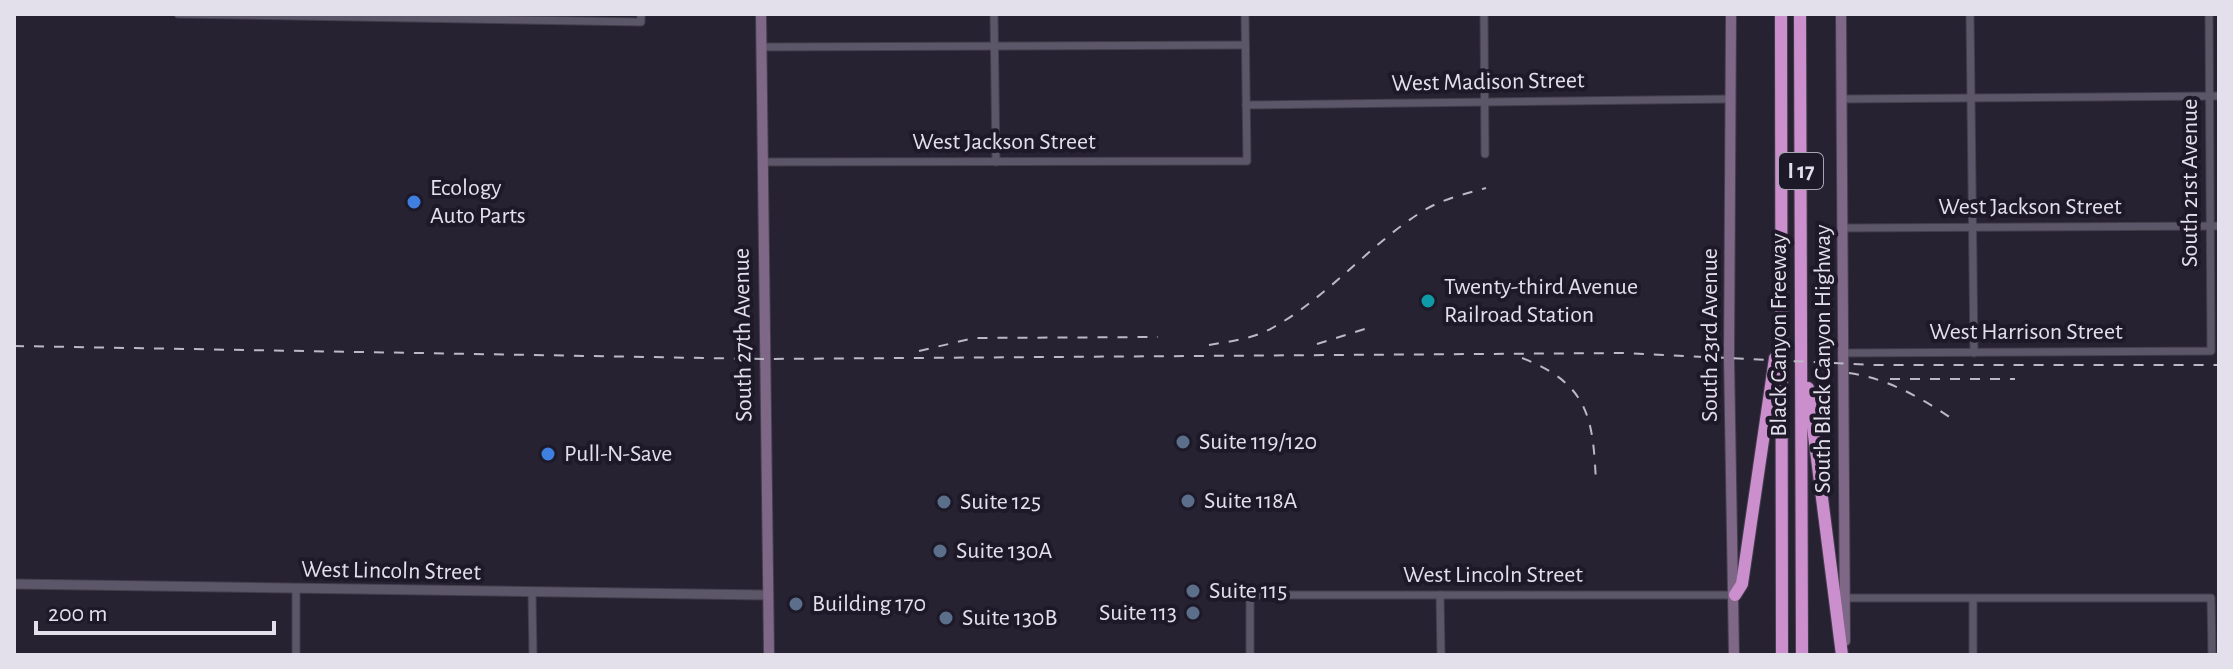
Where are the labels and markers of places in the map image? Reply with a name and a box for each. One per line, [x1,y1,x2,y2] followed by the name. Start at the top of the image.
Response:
[430,176,526,228] place label: Ecology Auto Parts
[405,193,423,211] marker: Ecology Auto Parts
[1444,275,1638,327] place label: Twenty-third Avenue Railroad Station
[1419,292,1437,310] marker: Twenty-third Avenue Railroad Station
[1199,430,1317,454] place label: Suite 119/120
[1174,433,1192,451] marker: Suite 119/120
[564,442,672,466] place label: Pull-N-Save
[539,445,557,463] marker: Pull-N-Save
[1204,489,1298,513] place label: Suite 118A
[960,490,1041,514] place label: Suite 125
[1179,492,1197,510] marker: Suite 118A
[935,493,953,511] marker: Suite 125
[956,539,1053,563] place label: Suite 130A
[931,542,949,560] marker: Suite 130A
[1209,579,1287,603] place label: Suite 115
[1184,582,1202,600] marker: Suite 115
[812,592,926,616] place label: Building 170
[787,595,805,613] marker: Building 170
[1099,601,1177,625] place label: Suite 113
[1184,604,1202,622] marker: Suite 113
[962,606,1057,630] place label: Suite 130B
[937,609,955,627] marker: Suite 130B

